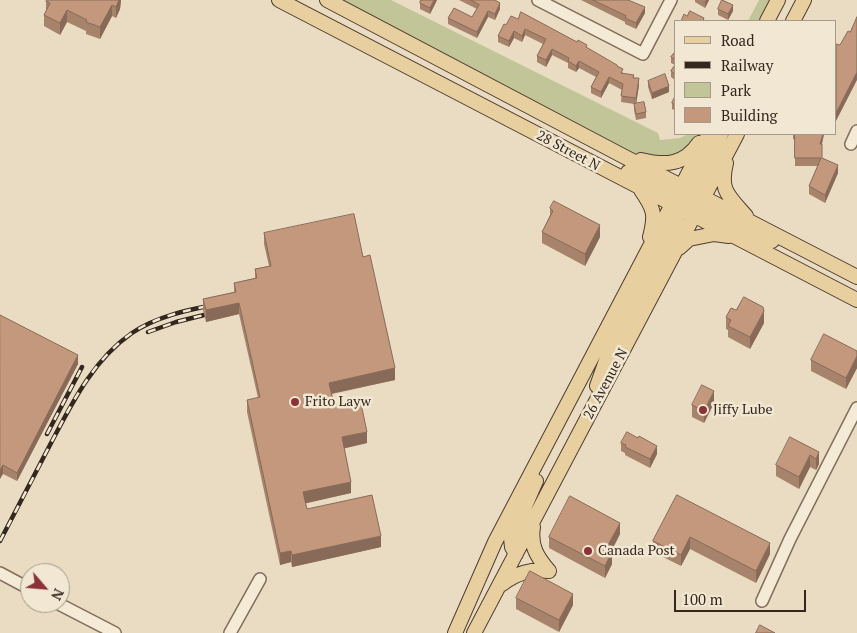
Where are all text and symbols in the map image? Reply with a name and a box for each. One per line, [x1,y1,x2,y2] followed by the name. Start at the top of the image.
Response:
[674,20,837,135] legend
[721,30,754,50] text: Road
[721,55,773,75] text: Railway
[721,80,751,100] text: Park
[721,105,778,125] text: Building
[533,127,603,175] street label: 28 Street N
[580,346,632,422] street label: 26 Avenue N
[305,394,371,410] place label: Frito Layw
[289,396,301,408] marker: Frito Layw
[713,402,772,418] place label: Jiffy Lube
[697,404,709,416] marker: Jiffy Lube
[598,543,675,559] place label: Canada Post
[582,545,594,557] marker: Canada Post
[20,563,70,613] north arrow
[677,580,810,612] scale bar
[47,586,69,604] text: N
[682,589,723,609] text: 100 m

